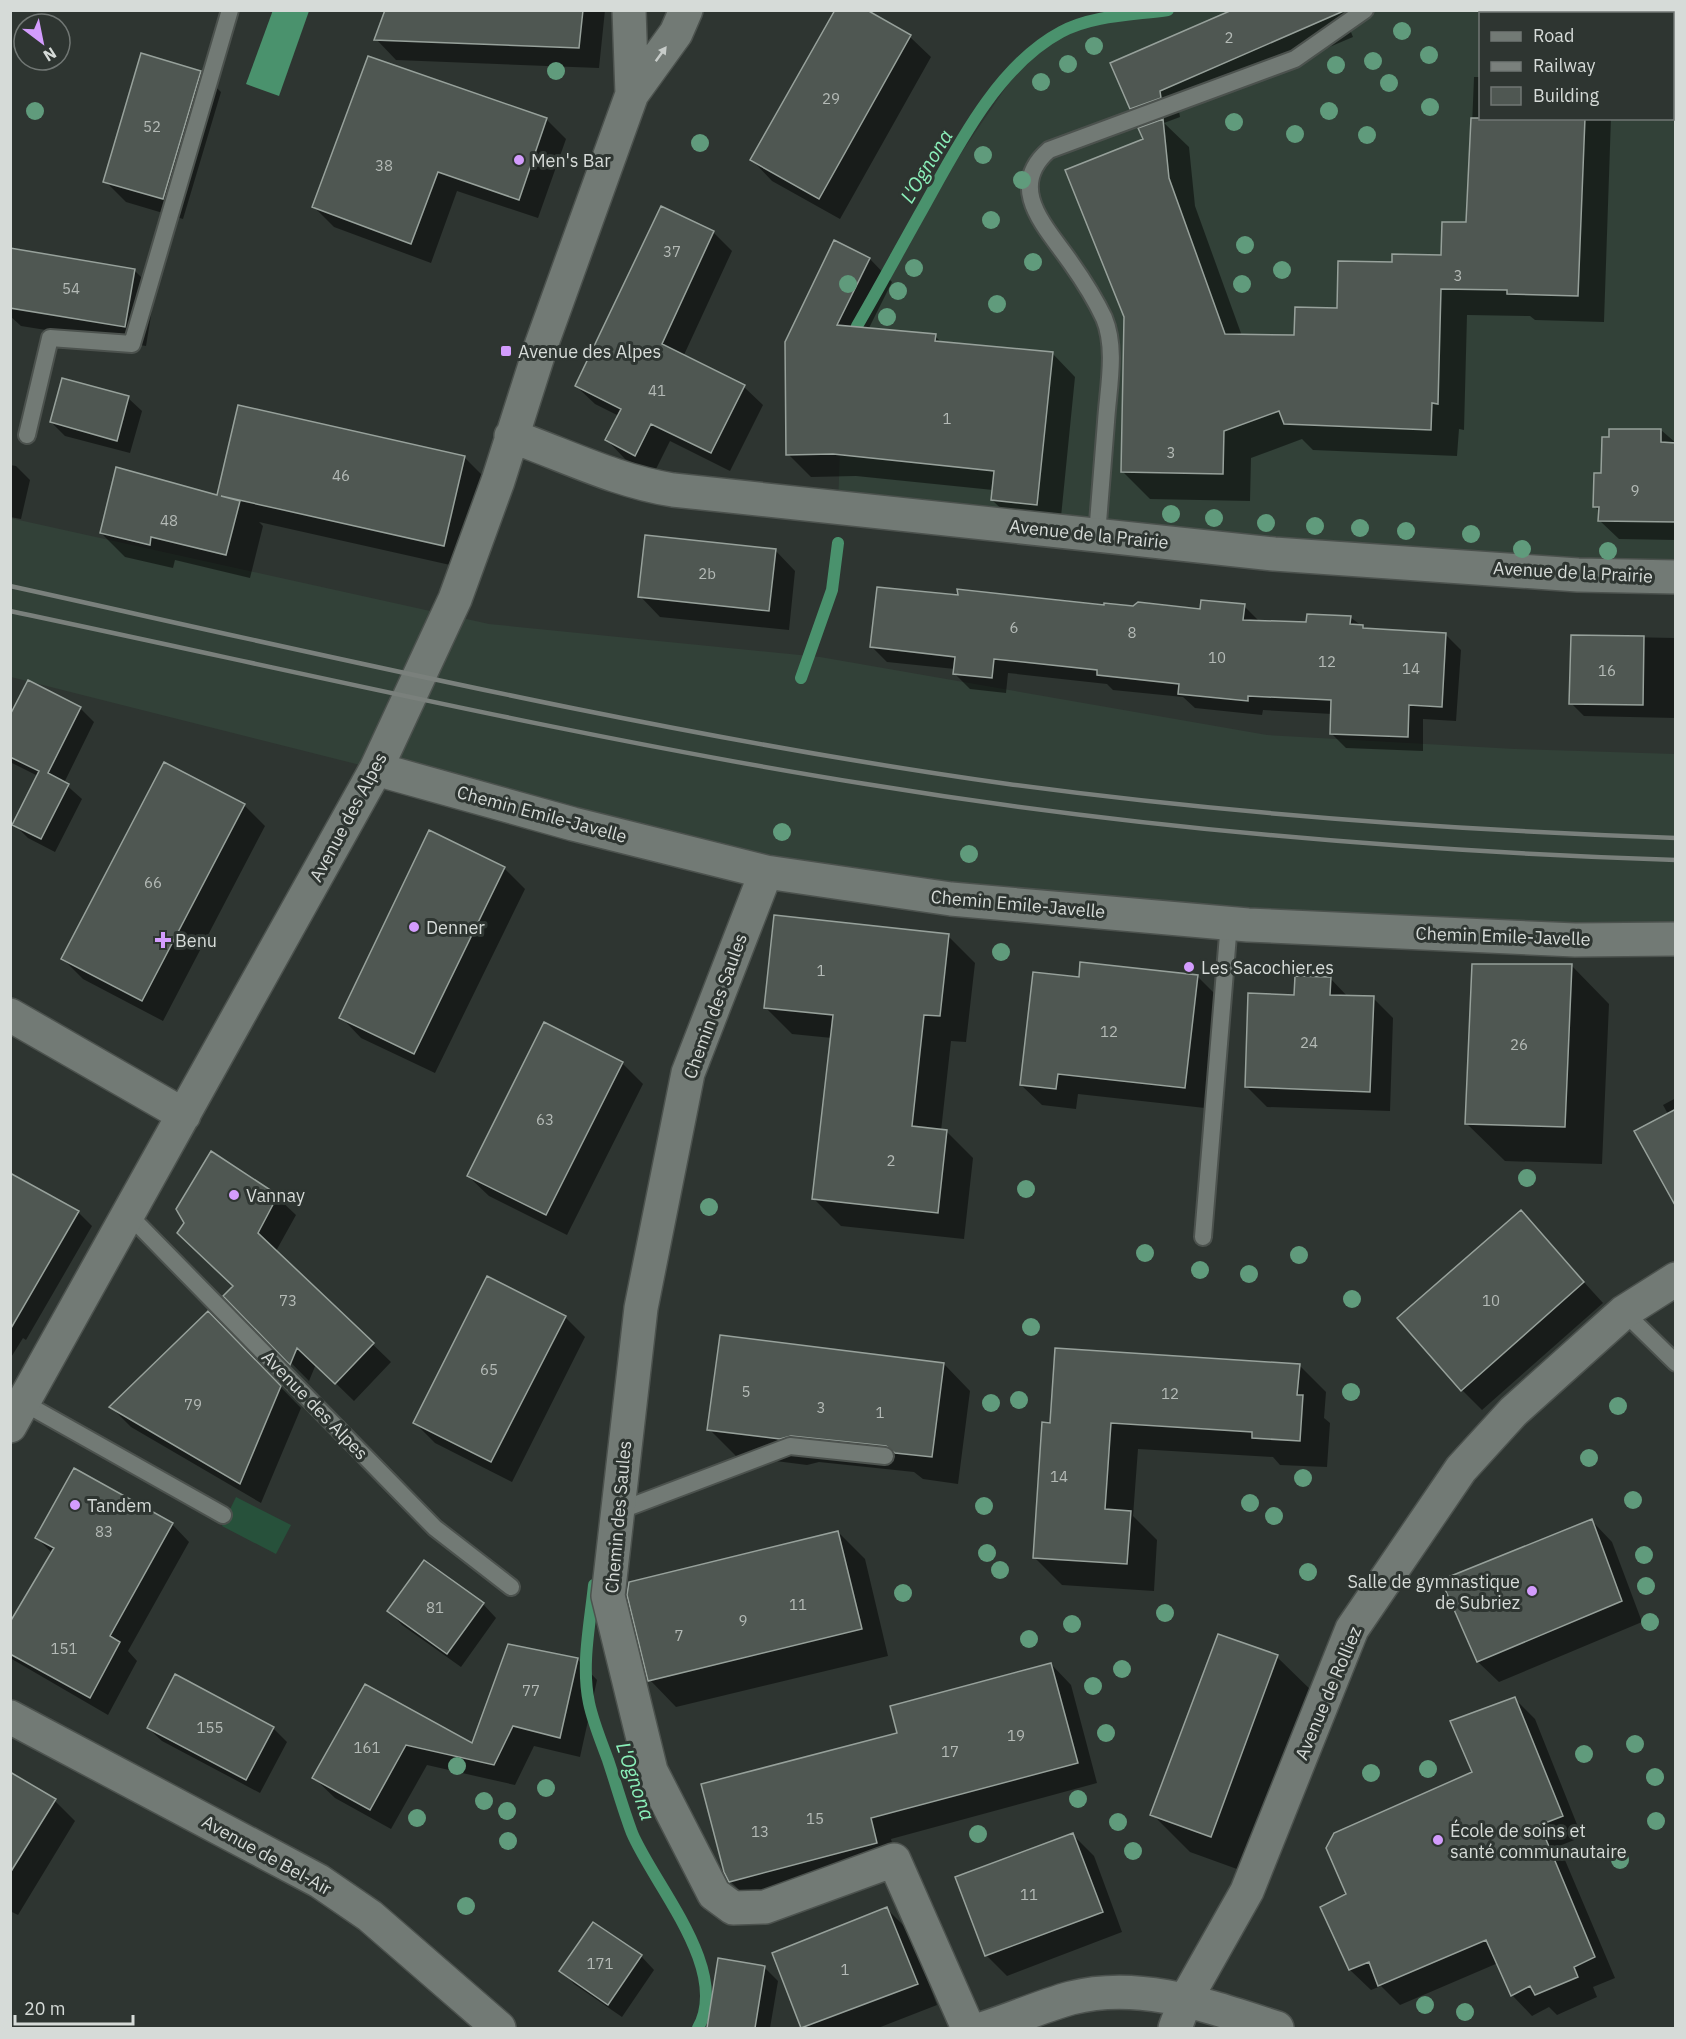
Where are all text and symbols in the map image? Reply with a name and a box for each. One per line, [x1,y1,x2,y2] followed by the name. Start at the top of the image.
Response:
[12,12,72,72] north arrow
[1479,12,1674,120] legend
[1533,24,1574,47] text: Road
[1224,28,1234,47] house number: 2
[40,43,60,66] text: N
[655,46,667,61] one-way arrow
[1533,54,1595,77] text: Railway
[1533,84,1600,107] text: Building
[822,89,840,108] house number: 29
[143,117,161,136] house number: 52
[893,124,959,208] water label: L'Ognona
[531,149,611,172] place label: Men's Bar
[512,153,526,167] marker: Men's Bar
[375,156,393,175] house number: 38
[663,242,681,261] house number: 37
[1453,266,1463,285] house number: 3
[62,279,80,298] house number: 54
[518,340,661,363] place label: Avenue des Alpes
[499,344,513,358] marker: Avenue des Alpes
[648,381,666,400] house number: 41
[942,409,952,428] house number: 1
[1166,443,1176,462] house number: 3
[332,466,350,485] house number: 46
[1630,481,1640,500] house number: 9
[160,511,178,530] house number: 48
[1008,514,1170,554] street label: Avenue de la Prairie
[1492,556,1654,588] street label: Avenue de la Prairie
[698,564,716,583] house number: 2b
[1009,618,1019,637] house number: 6
[1127,623,1137,642] house number: 8
[1208,648,1226,667] house number: 10
[1318,652,1336,671] house number: 12
[1402,659,1420,678] house number: 14
[1598,661,1616,680] house number: 16
[304,748,392,886] street label: Avenue des Alpes
[454,780,630,848] street label: Chemin Emile-Javelle
[144,873,162,892] house number: 66
[930,885,1106,923] street label: Chemin Emile-Javelle
[426,916,485,939] place label: Denner
[407,920,421,934] marker: Denner
[1415,921,1591,951] street label: Chemin Emile-Javelle
[175,929,217,952] place label: Benu
[678,930,752,1082] street label: Chemin des Saules
[156,933,170,947] marker: Benu
[1201,956,1334,979] place label: Les Sacochier.es
[1182,960,1196,974] marker: Les Sacochier.es
[816,961,826,980] house number: 1
[1100,1022,1118,1041] house number: 12
[1300,1033,1318,1052] house number: 24
[1510,1035,1528,1054] house number: 26
[536,1110,554,1129] house number: 63
[886,1151,896,1170] house number: 2
[246,1184,305,1207] place label: Vannay
[227,1188,241,1202] marker: Vannay
[279,1291,297,1310] house number: 73
[1482,1291,1500,1310] house number: 10
[257,1345,373,1465] street label: Avenue des Alpes
[480,1360,498,1379] house number: 65
[741,1382,751,1401] house number: 5
[1161,1384,1179,1403] house number: 12
[184,1395,202,1414] house number: 79
[816,1398,826,1417] house number: 3
[875,1403,885,1422] house number: 1
[600,1440,636,1594] street label: Chemin des Saules
[1050,1467,1068,1486] house number: 14
[87,1494,152,1517] place label: Tandem
[68,1498,82,1512] marker: Tandem
[95,1522,113,1541] house number: 83
[1347,1570,1520,1614] place label: Salle de gymnastique de Subriez
[1525,1584,1539,1598] marker: Salle de gymnastique de Subriez
[789,1595,807,1614] house number: 11
[426,1598,444,1617] house number: 81
[738,1611,748,1630] house number: 9
[1290,1623,1366,1763] street label: Avenue de Rolliez
[674,1626,684,1645] house number: 7
[50,1639,78,1658] house number: 151
[522,1681,540,1700] house number: 77
[196,1718,224,1737] house number: 155
[1007,1726,1025,1745] house number: 19
[353,1738,381,1757] house number: 161
[610,1738,662,1824] water label: L'Ognona
[941,1742,959,1761] house number: 17
[806,1809,824,1828] house number: 15
[198,1810,336,1900] street label: Avenue de Bel-Air
[1450,1819,1627,1863] place label: École de soins et santé communautaire
[751,1822,769,1841] house number: 13
[1431,1833,1445,1847] marker: École de soins et santé communautaire
[1020,1885,1038,1904] house number: 11
[586,1954,614,1973] house number: 171
[840,1960,850,1979] house number: 1
[15,1988,134,2026] scale bar
[24,1997,66,2020] text: 20 m

